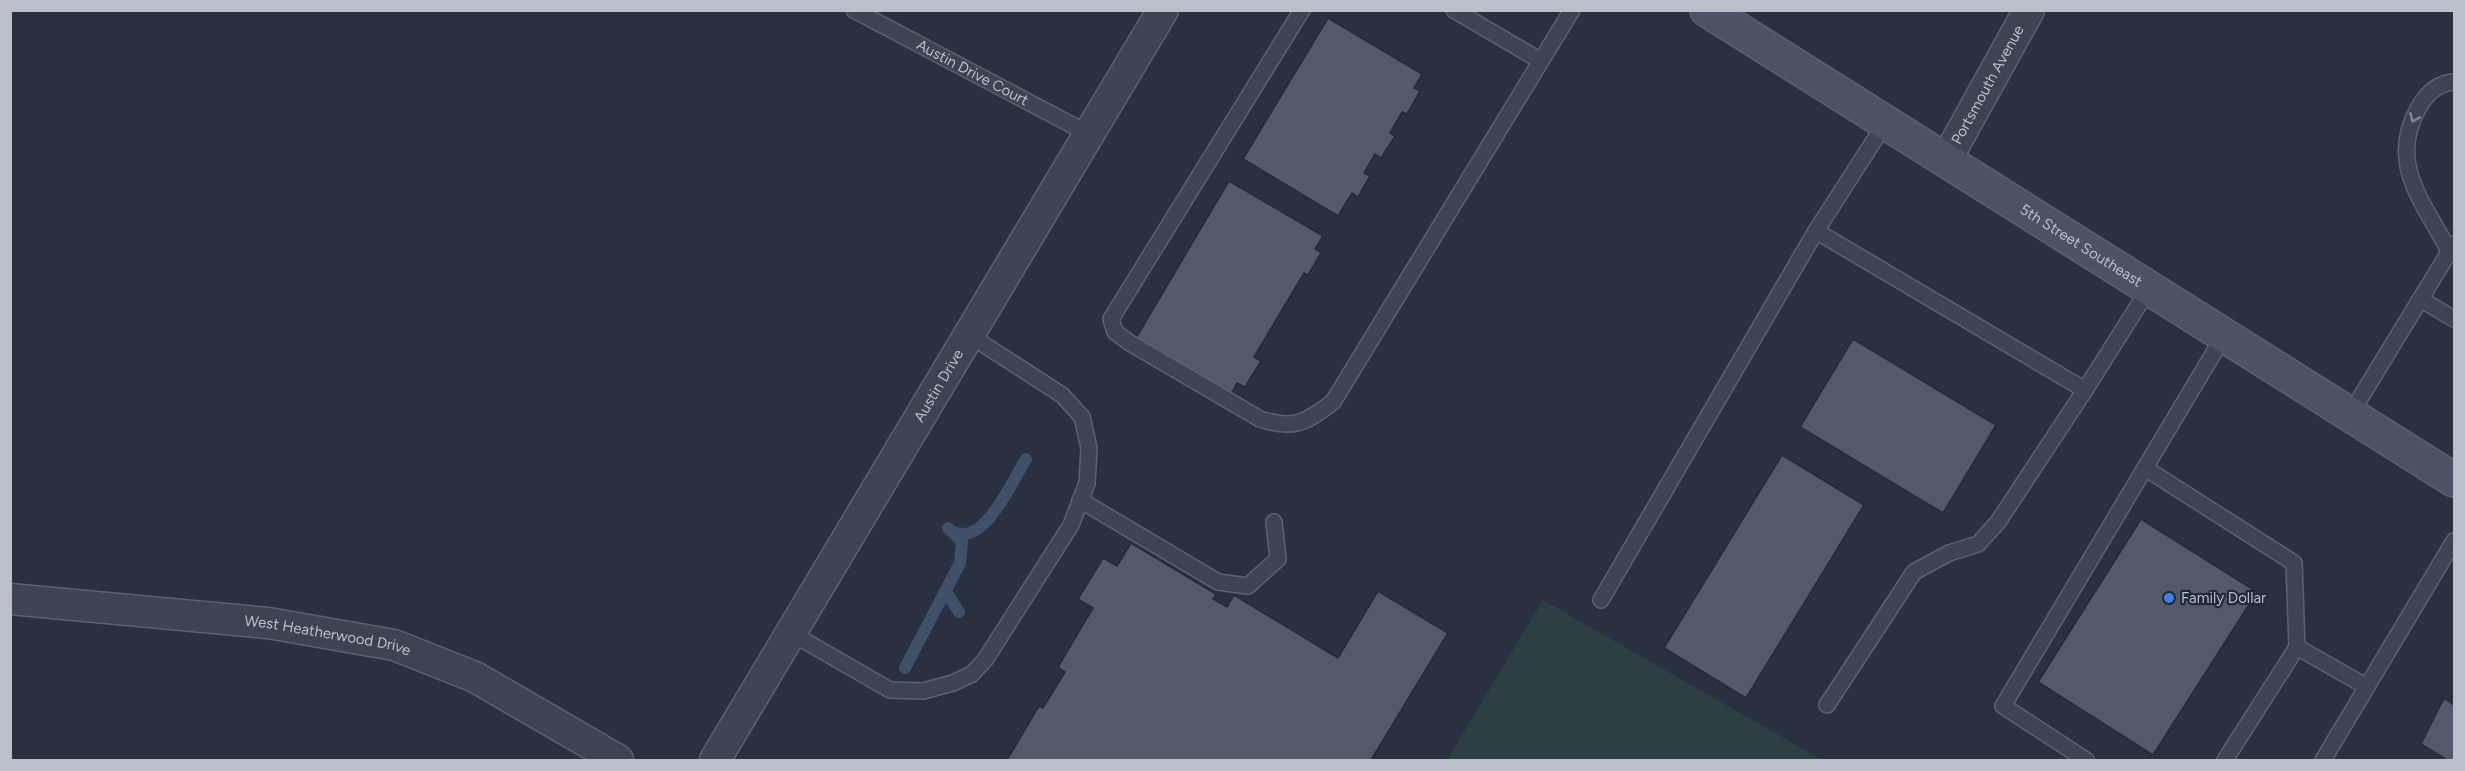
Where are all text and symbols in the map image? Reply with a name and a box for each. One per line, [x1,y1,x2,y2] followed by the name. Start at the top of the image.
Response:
[1947,22,2028,147] street label: Portsmouth Avenue
[914,36,1032,110] street label: Austin Drive Court
[2409,112,2421,123] one-way arrow
[2017,200,2146,291] street label: 5th Street Southeast
[910,346,967,425] street label: Austin Drive
[2181,589,2266,607] place label: Family Dollar
[2162,591,2176,605] marker: Family Dollar
[244,612,414,660] street label: West Heatherwood Drive

